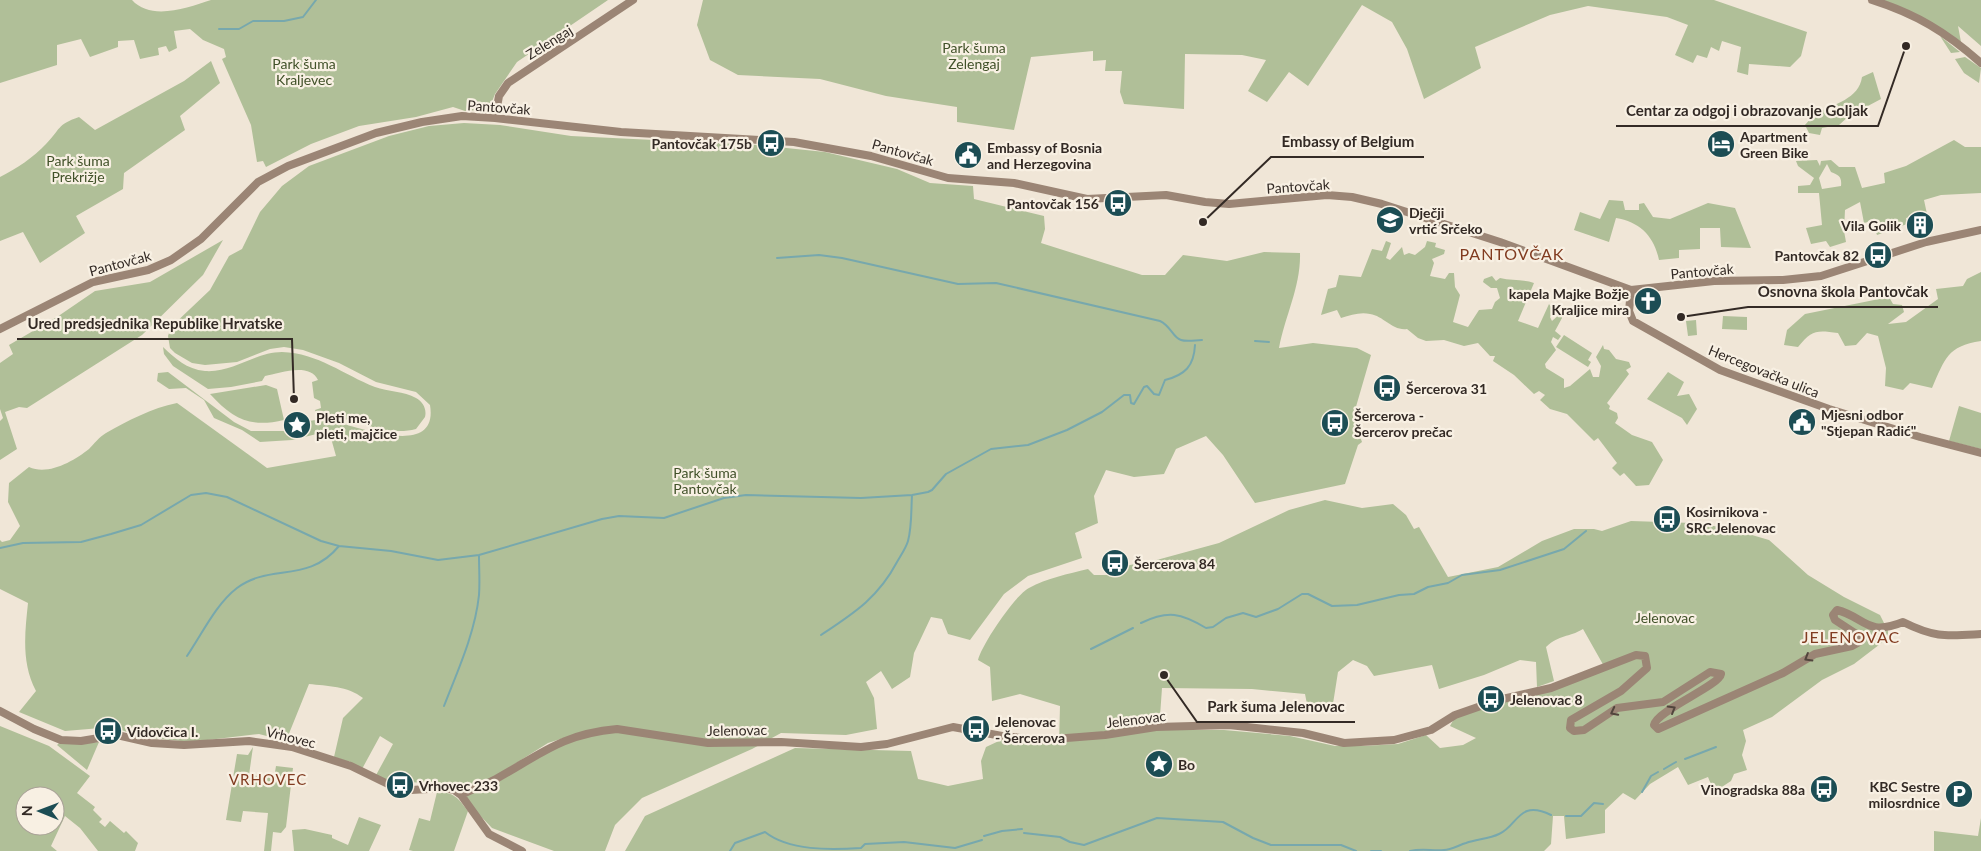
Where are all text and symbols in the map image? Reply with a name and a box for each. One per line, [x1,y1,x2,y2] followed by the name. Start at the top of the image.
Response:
[523,21,575,63] street label: Zelengaj
[942,39,1006,72] park label: Park šuma Zelengaj
[272,55,336,88] park label: Park šuma Kraljevec
[467,96,532,118] street label: Pantovčak
[1616,96,1878,126] callout: Centar za odgoj i obrazovanje Goljak
[1626,101,1869,119] text: Centar za odgoj i obrazovanje Goljak
[1271,127,1424,157] callout: Embassy of Belgium
[756,128,786,158] bus stop icon: Pantovčak 175b
[1739,128,1809,161] place label: Apartment Green Bike
[1706,129,1736,159] hotel icon: Apartment Green Bike
[1282,132,1414,150] text: Embassy of Belgium
[651,135,752,152] place label: Pantovčak 175b
[870,135,937,169] street label: Pantovčak
[987,139,1102,172] place label: Embassy of Bosnia and Herzegovina
[953,140,983,170] public building icon: Embassy of Bosnia and Herzegovina
[46,152,110,185] park label: Park šuma Prekrižje
[1266,175,1331,197] street label: Pantovčak
[1103,188,1133,218] bus stop icon: Pantovčak 156
[1006,195,1099,212] place label: Pantovčak 156
[1409,204,1483,237] place label: Dječji vrtić Srčeko
[1375,205,1405,235] school or university icon: Dječji vrtić Srčeko
[1905,210,1935,240] building icon: Vila Golik
[1840,217,1902,234] place label: Vila Golik
[1863,240,1893,270] bus stop icon: Pantovčak 82
[1460,244,1564,263] district label: PANTOVČAK
[87,246,154,279] street label: Pantovčak
[1775,247,1859,264] place label: Pantovčak 82
[1670,260,1735,282] street label: Pantovčak
[1748,277,1938,307] callout: Osnovna škola Pantovčak
[1758,282,1929,300] text: Osnovna škola Pantovčak
[1509,285,1630,318] place label: kapela Majke Božje Kraljice mira
[1633,286,1663,316] church icon: kapela Majke Božje Kraljice mira
[17,309,292,339] callout: Ured predsjednika Republike Hrvatske
[28,314,282,332] text: Ured predsjednika Republike Hrvatske
[1706,341,1822,401] street label: Hercegovačka ulica
[1372,373,1402,403] bus stop icon: Šercerova 31
[1406,380,1487,397] place label: Šercerova 31
[1821,406,1916,439] place label: Mjesni odbor "Stjepan Radić"
[1354,407,1453,440] place label: Šercerova - Šercerov prečac
[1787,407,1817,437] public building icon: Mjesni odbor "Stjepan Radić"
[1320,408,1350,438] bus stop icon: Šercerova - Šercerov prečac
[316,409,398,442] place label: Pleti me, pleti, majčice
[282,410,312,440] place icon: Pleti me, pleti, majčice
[673,464,738,497] park label: Park šuma Pantovčak
[1686,503,1776,536] place label: Kosirnikova - SRC Jelenovac
[1652,504,1682,534] bus stop icon: Kosirnikova - SRC Jelenovac
[1100,548,1130,578] bus stop icon: Šercerova 84
[1134,555,1215,572] place label: Šercerova 84
[1635,609,1695,626] park label: Jelenovac
[1802,627,1900,646] district label: JELENOVAC
[1804,652,1813,662] one-way arrow
[1476,684,1506,714] bus stop icon: Jelenovac 8
[1510,691,1583,708] place label: Jelenovac 8
[1197,692,1355,722] callout: Park šuma Jelenovac
[1207,697,1345,715] text: Park šuma Jelenovac
[1610,705,1619,716] one-way arrow
[1667,705,1676,715] one-way arrow
[1105,707,1167,731] street label: Jelenovac
[995,713,1065,746] place label: Jelenovac - Šercerova
[961,714,991,744] bus stop icon: Jelenovac - Šercerova
[93,716,123,746] bus stop icon: Vidovčica I.
[707,721,767,739] street label: Jelenovac
[126,723,198,740] place label: Vidovčica I.
[264,723,318,751] street label: Vrhovec
[1144,749,1174,779] place icon: Bo
[1178,756,1195,773] place label: Bo
[229,770,307,788] district label: VRHOVEC
[385,770,415,800] bus stop icon: Vrhovec 233
[1809,774,1839,804] bus stop icon: Vinogradska 88a
[418,777,498,794] place label: Vrhovec 233
[1869,778,1941,811] place label: KBC Sestre milosrdnice
[1944,779,1974,809] parking icon: KBC Sestre milosrdnice
[1700,781,1805,798] place label: Vinogradska 88a
[15,786,65,836] north arrow
[18,805,35,816] text: N

